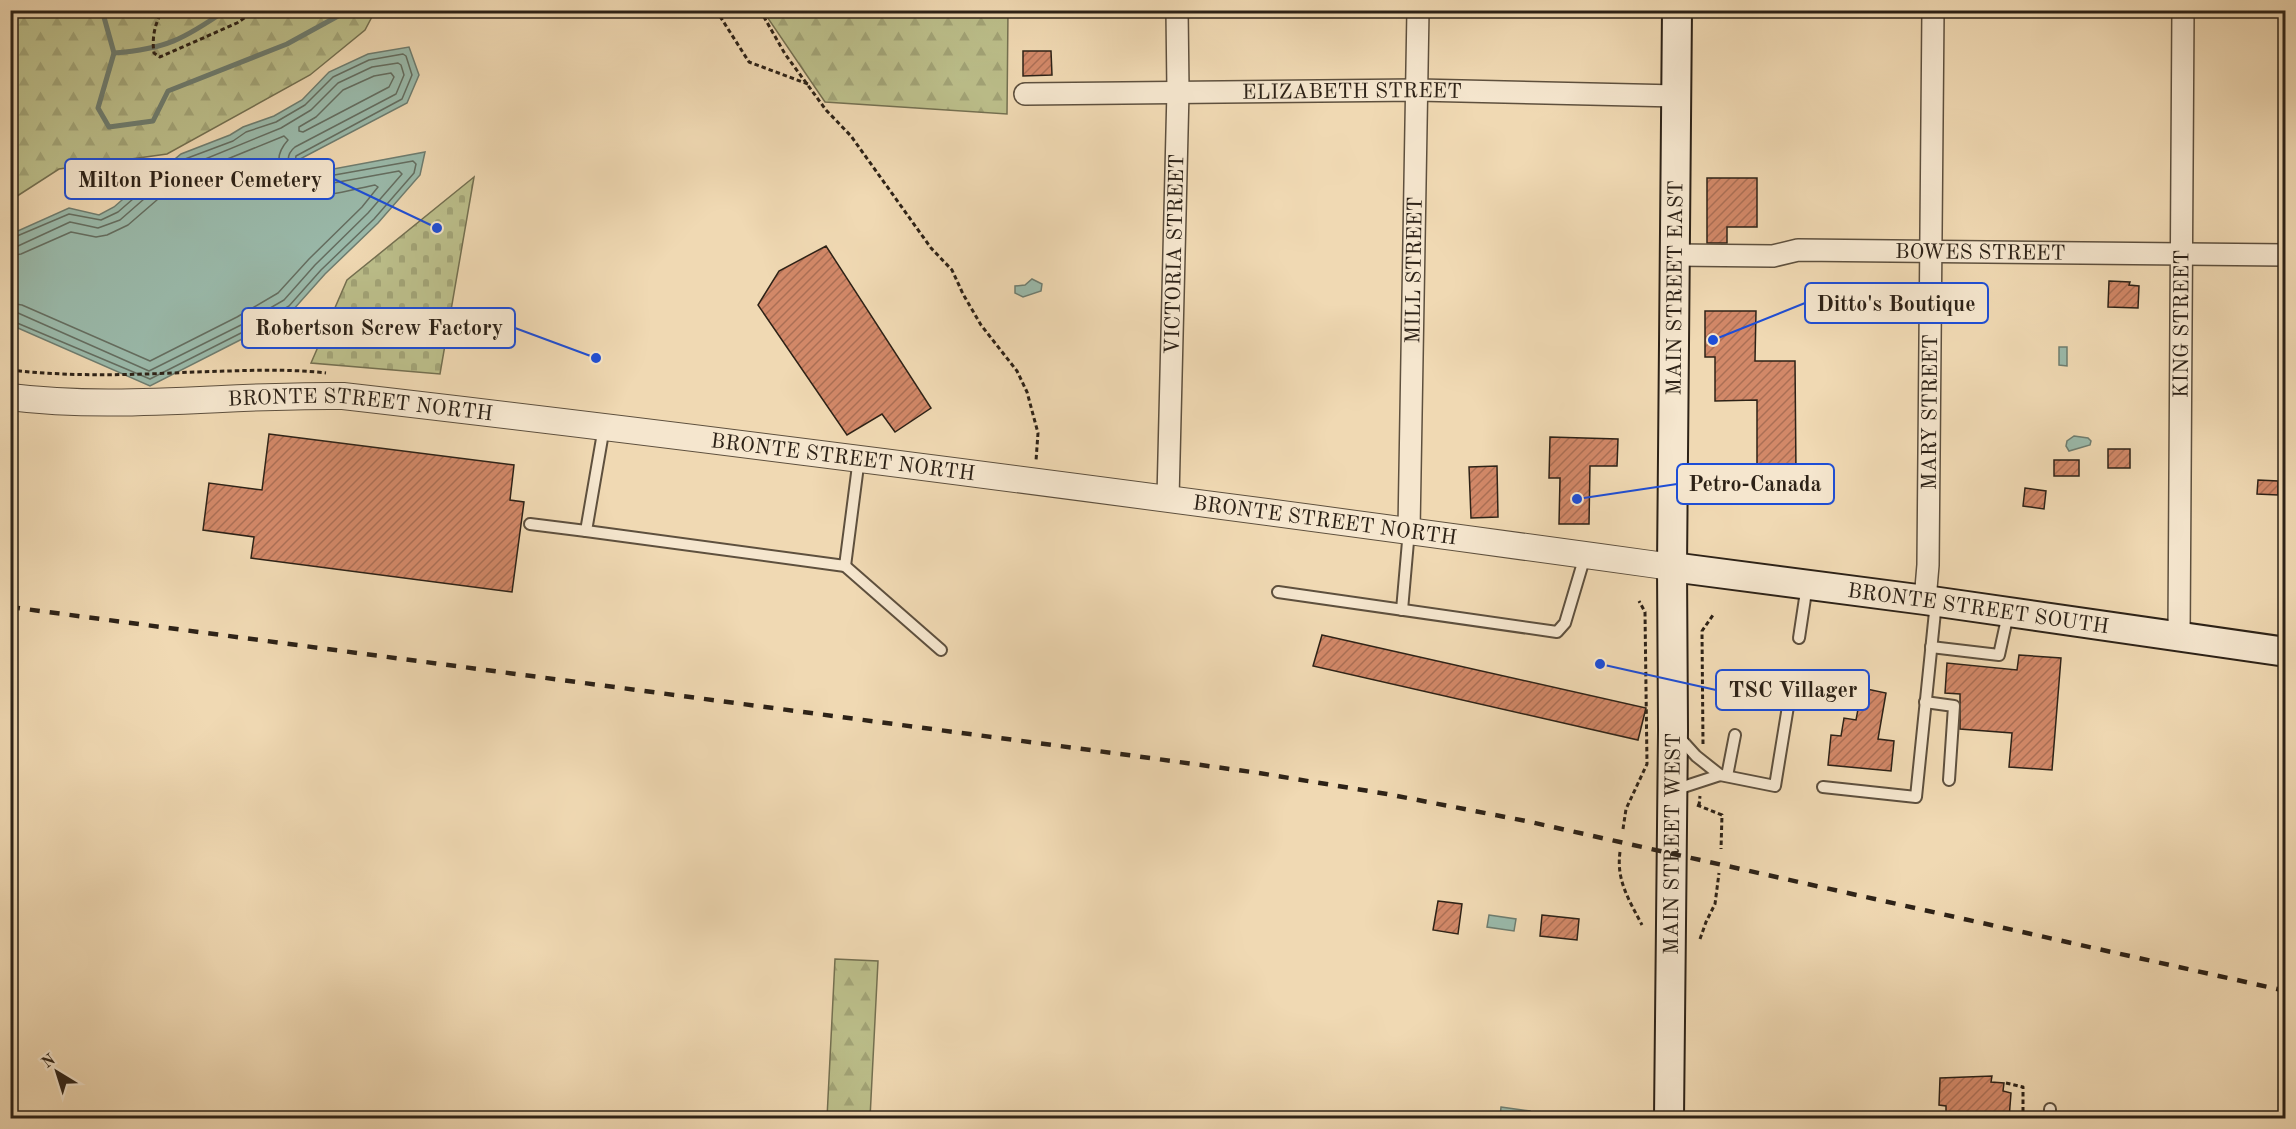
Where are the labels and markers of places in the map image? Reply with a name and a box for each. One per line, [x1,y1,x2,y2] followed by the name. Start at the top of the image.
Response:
[65,159,334,199] callout: Milton Pioneer Cemetery
[1805,283,1988,323] callout: Ditto's Boutique
[242,308,515,348] callout: Robertson Screw Factory
[1677,464,1834,504] callout: Petro-Canada
[1716,670,1869,710] callout: TSC Villager

